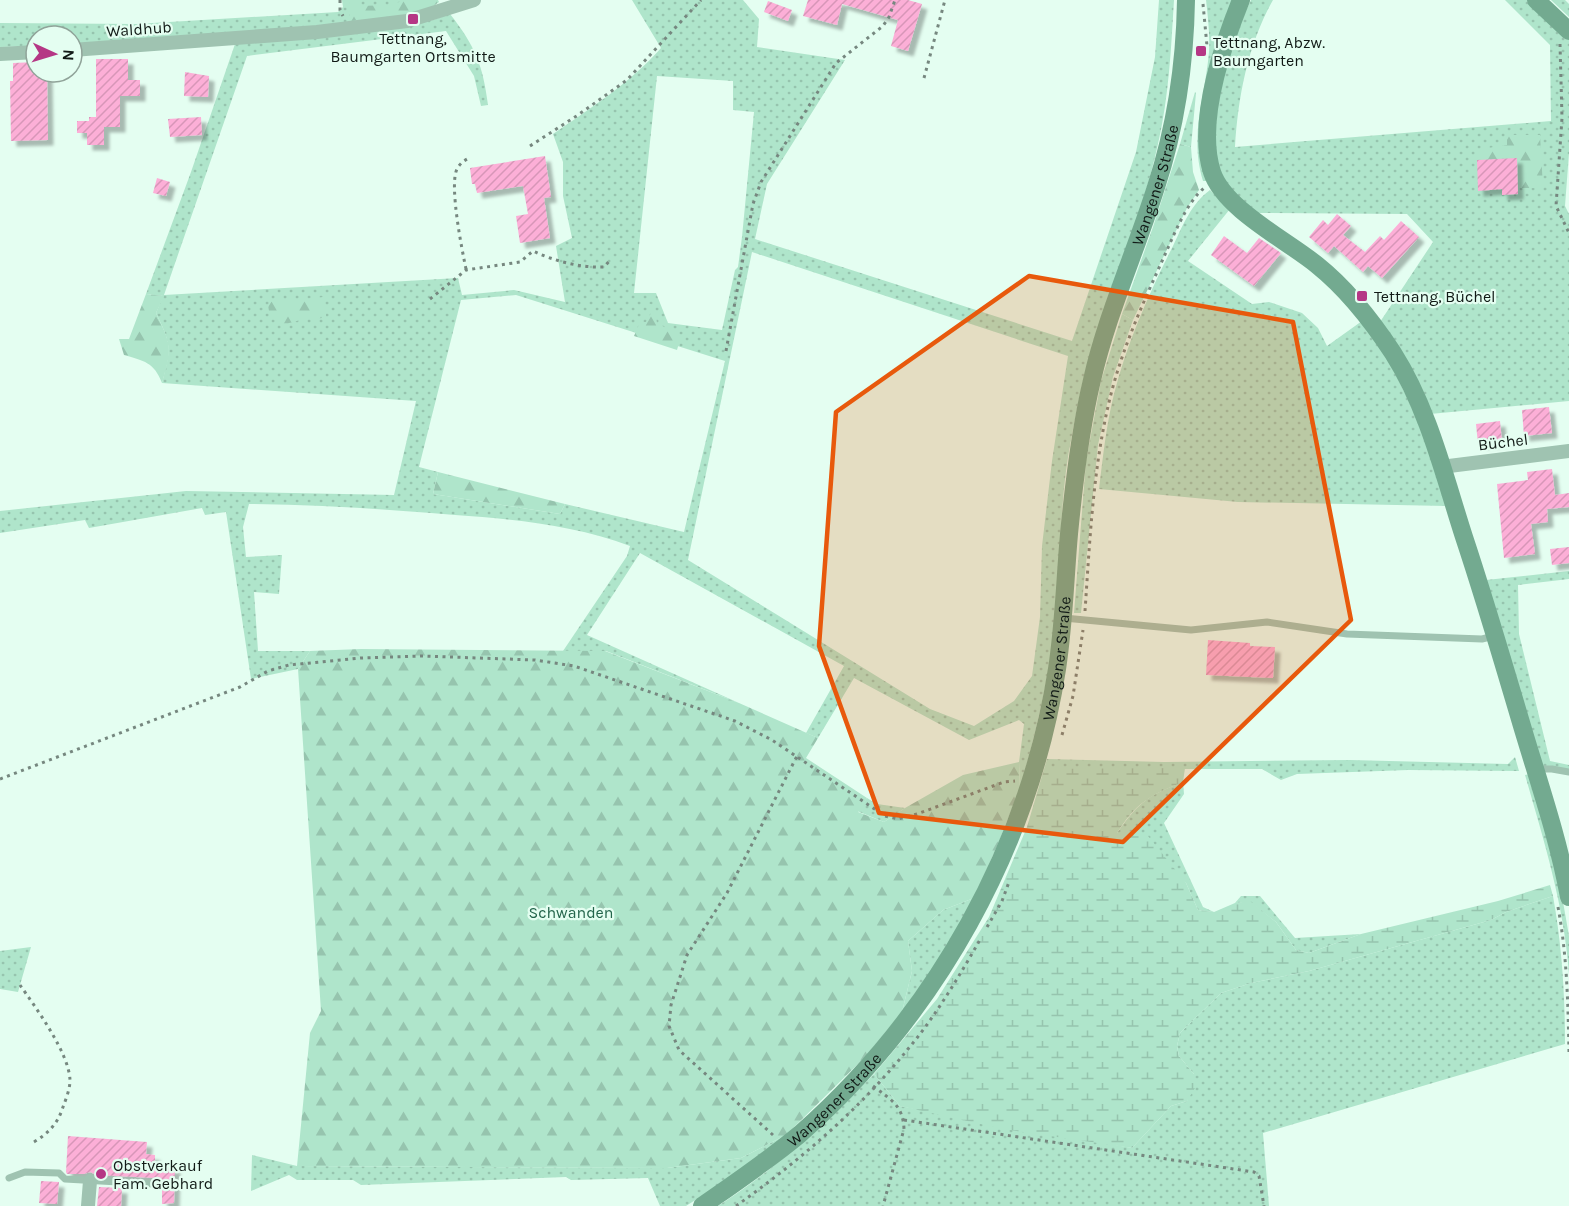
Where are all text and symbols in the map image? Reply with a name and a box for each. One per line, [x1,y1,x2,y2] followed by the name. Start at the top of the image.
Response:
[406,12,420,26] marker: Tettnang, Baumgarten Ortsmitte
[106,17,172,41] street label: Waldhub
[24,24,84,84] north arrow
[330,29,496,66] place label: Tettnang, Baumgarten Ortsmitte
[1213,33,1325,70] place label: Tettnang, Abzw. Baumgarten
[1194,44,1208,58] marker: Tettnang, Abzw. Baumgarten
[59,49,78,61] text: N
[1127,123,1182,248] street label: Wangener Straße
[1374,287,1496,306] place label: Tettnang, Büchel
[1355,289,1369,303] marker: Tettnang, Büchel
[1477,430,1529,454] street label: Büchel
[1038,596,1074,722] street label: Wangener Straße
[529,903,614,922] park label: Schwanden
[783,1049,885,1150] street label: Wangener Straße
[113,1156,213,1193] place label: Obstverkauf Fam. Gebhard
[94,1167,108,1181] marker: Obstverkauf Fam. Gebhard

